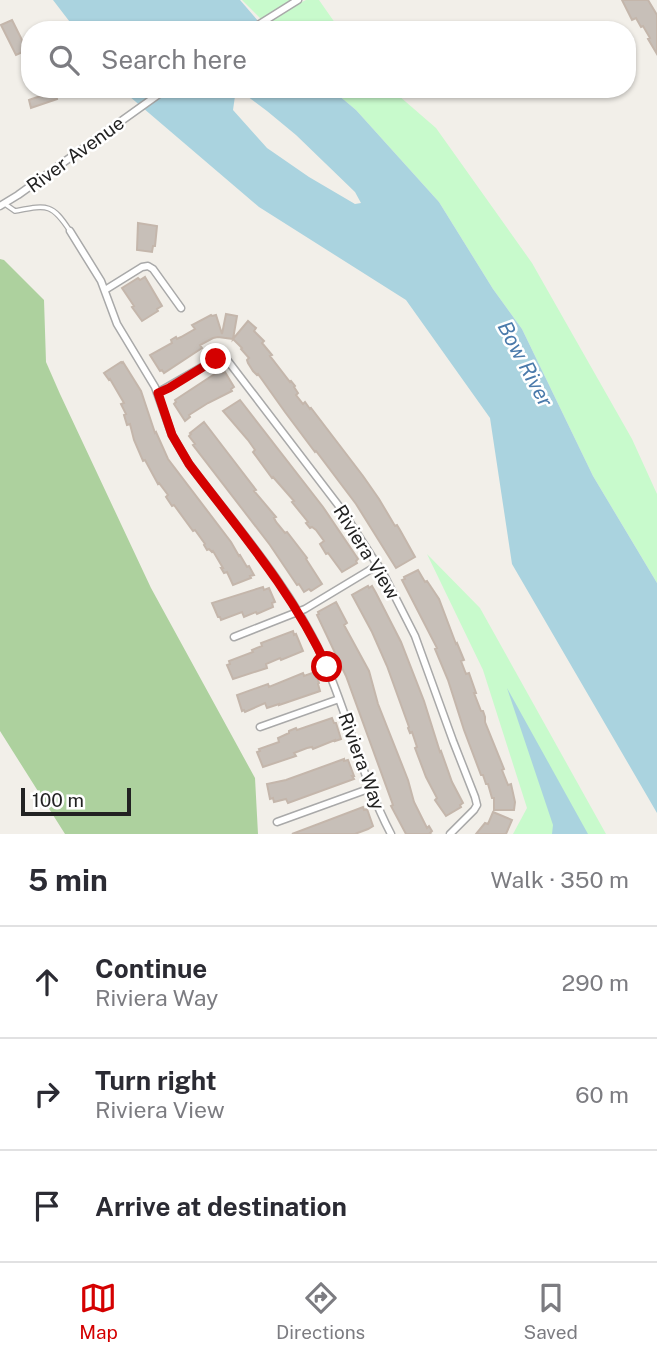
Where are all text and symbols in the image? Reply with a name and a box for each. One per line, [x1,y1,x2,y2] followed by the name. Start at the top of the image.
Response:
[21,21,636,98] search box
[45,41,83,79] icon: search
[101,44,247,75] text: Search here
[22,111,128,197] street label: River Avenue
[492,317,559,412] water label: Bow River
[200,343,231,374] route end
[329,501,405,603] street label: Riviera View
[311,651,342,682] route start
[334,709,390,813] street label: Riviera Way
[21,785,131,817] scale bar
[32,789,84,811] text: 100 m
[28,862,108,898] text: 5 min
[490,866,629,893] text: Walk · 350 m
[95,953,207,984] text: Continue
[28,963,66,1001] icon: ahead
[562,969,629,996] text: 290 m
[95,984,218,1011] text: Riviera Way
[95,1065,217,1096] text: Turn right
[28,1075,66,1113] icon: right
[575,1081,629,1108] text: 60 m
[95,1096,225,1123] text: Riviera View
[28,1187,66,1225] icon: arrive
[95,1191,347,1222] text: Arrive at destination
[79,1279,118,1343] tab: Map
[276,1279,365,1343] tab: Directions
[524,1279,578,1343] tab: Saved

